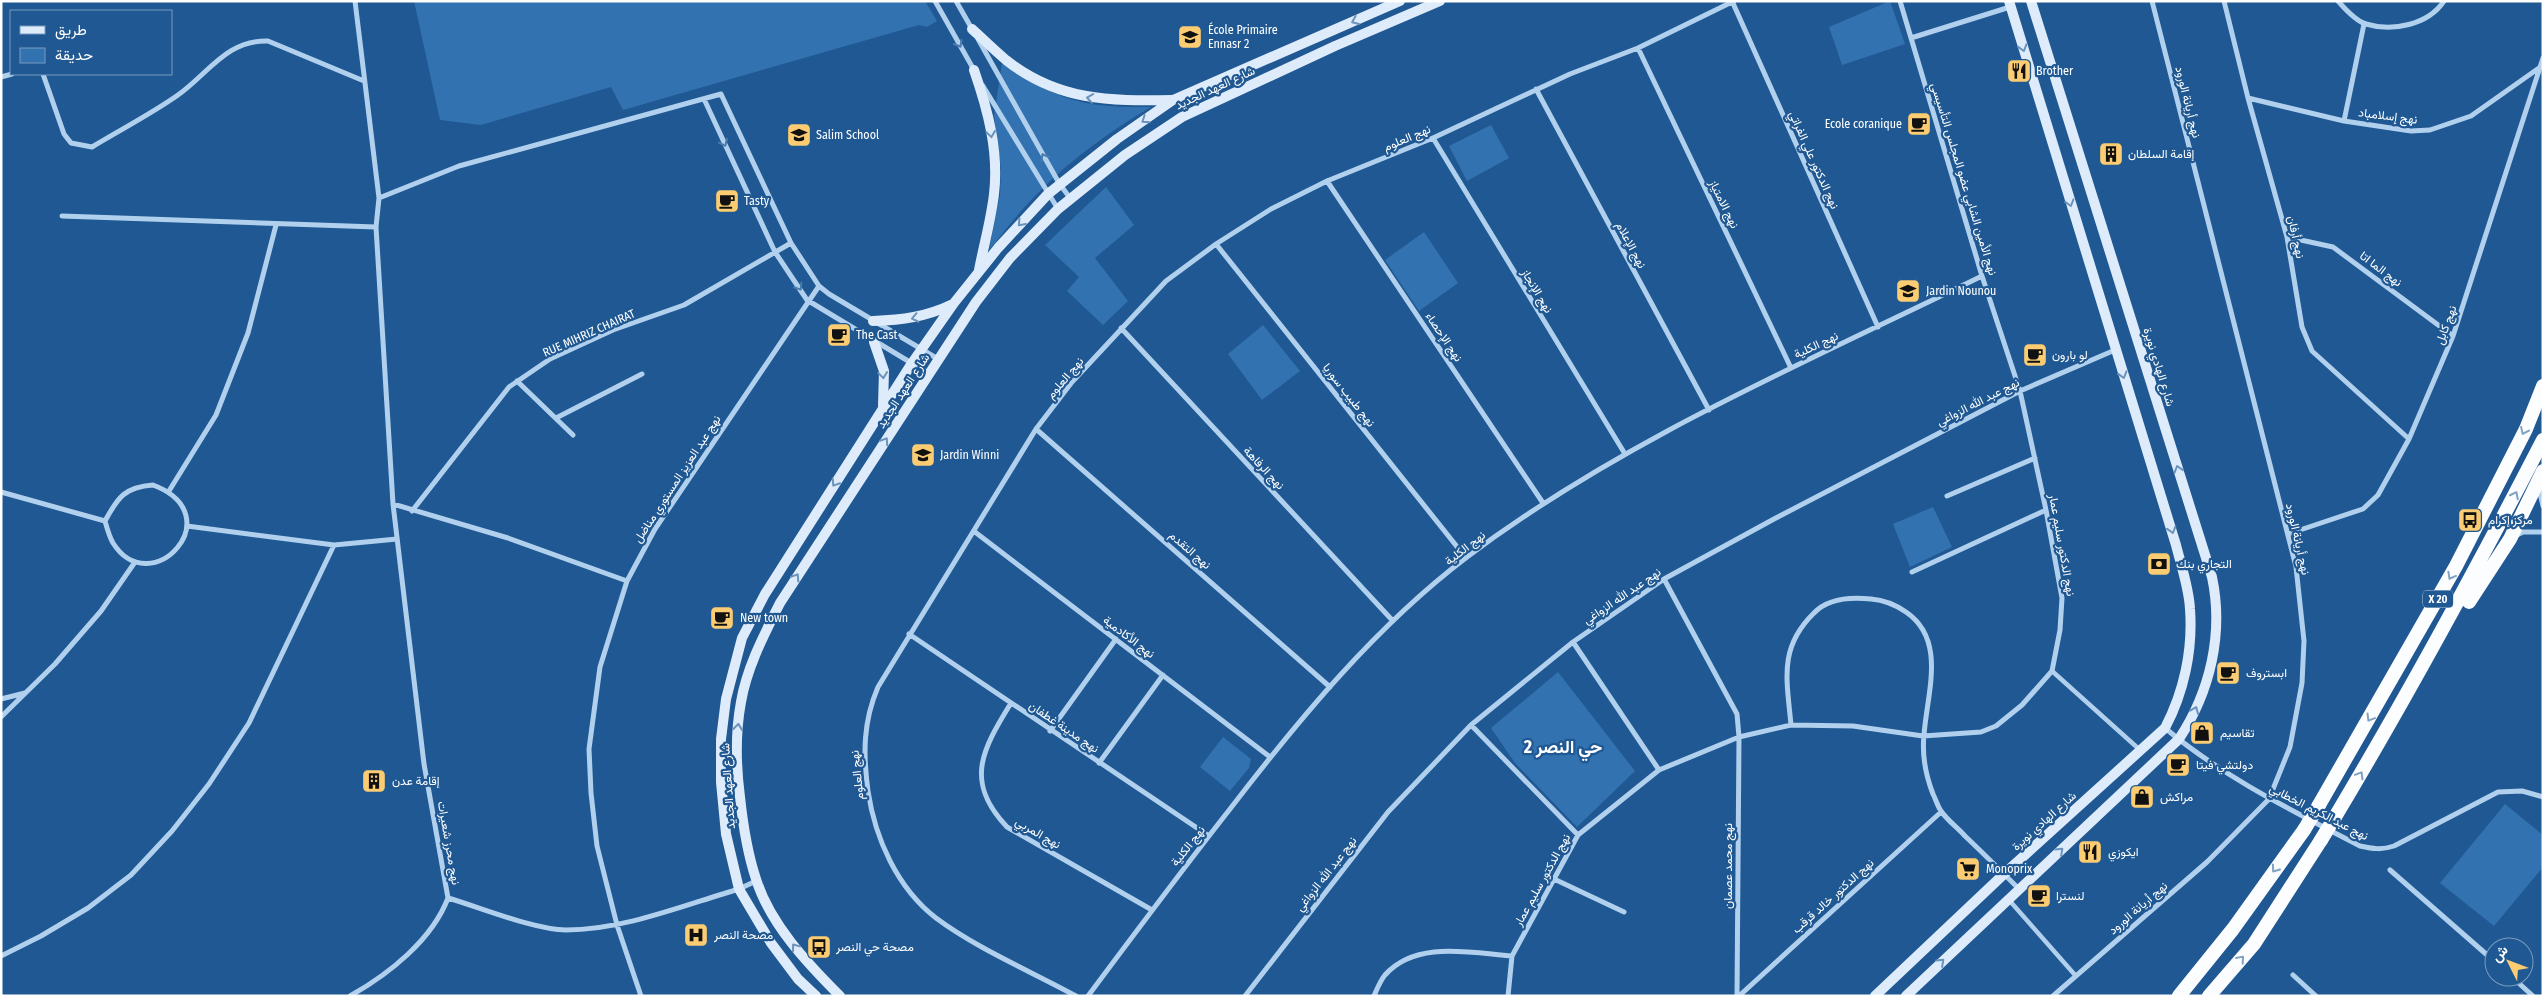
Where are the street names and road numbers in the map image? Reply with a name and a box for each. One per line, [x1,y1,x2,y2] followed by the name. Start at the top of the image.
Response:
[1173,63,1258,114] street label: شارع العهد الجديد
[2170,65,2204,140] street label: نهج أريانة الورود
[1925,81,2000,278] street label: نهج الأمين الشابي عضو المجلس التأسيسي
[2357,105,2418,129] street label: نهج إسلامباد
[1783,109,1842,212] street label: نهج الدكتور علي الفراتي
[1381,122,1433,156] street label: نهج العلوم
[1704,176,1742,231] street label: نهج الامتياز
[2283,214,2307,260] street label: نهج أرفان
[1611,219,1649,272] street label: نهج الإعلام
[2356,249,2405,291] street label: نهج الما اتا
[1516,266,1556,317] street label: نهج الإنجاز
[2432,304,2461,347] street label: نهج كابل
[541,306,638,360] street label: RUE MIHRIZ CHAIRAT
[1421,310,1466,365] street label: نهج الإحصاء
[2138,326,2178,409] street label: شارع الهادي نويرة
[1792,329,1841,363] street label: نهج الكلية
[874,351,934,432] street label: شارع العهد الجديد
[1044,354,1088,403] street label: نهج العلوم
[1318,361,1378,431] street label: نهج طبيب سوريا
[1934,375,2023,432] street label: نهج عبد الله الزواغي
[630,413,726,547] street label: نهج عبد العزيز المستوري مناضل
[1239,444,1287,494] street label: نهج الرفاهة
[2044,492,2078,597] street label: نهج الدكتور سليم عمار
[2281,502,2313,577] street label: نهج أريانة الورود
[1165,528,1214,573] street label: نهج التقدم
[1442,528,1489,570] street label: نهج الكلية
[1580,565,1665,630] street label: نهج عبد الله الزواغي
[2423,590,2453,608] road number: X 20
[1099,613,1158,663] street label: نهج الأكادمية
[1025,698,1102,757] street label: نهج مدينة غطفان
[718,742,740,829] street label: شارع العهد الجديد
[847,749,869,801] street label: نهج العلوم
[2266,781,2371,846] street label: نهج عبد الكريم الخطابي
[2009,789,2081,856] street label: شارع الهادي نويرة
[433,800,463,886] street label: نهج محرز شعيرات
[1011,814,1063,854] street label: نهج المربي
[1168,823,1210,870] street label: نهج الكلية
[1721,823,1737,909] street label: نهج محمد عصمان
[1510,831,1575,930] street label: نهج الدكتور سليم عمار
[1293,834,1362,916] street label: نهج عبد الله الزواغي
[1789,856,1878,938] street label: نهج الدكتور خالد قرقب
[2106,879,2172,939] street label: نهج أريانة الورود

